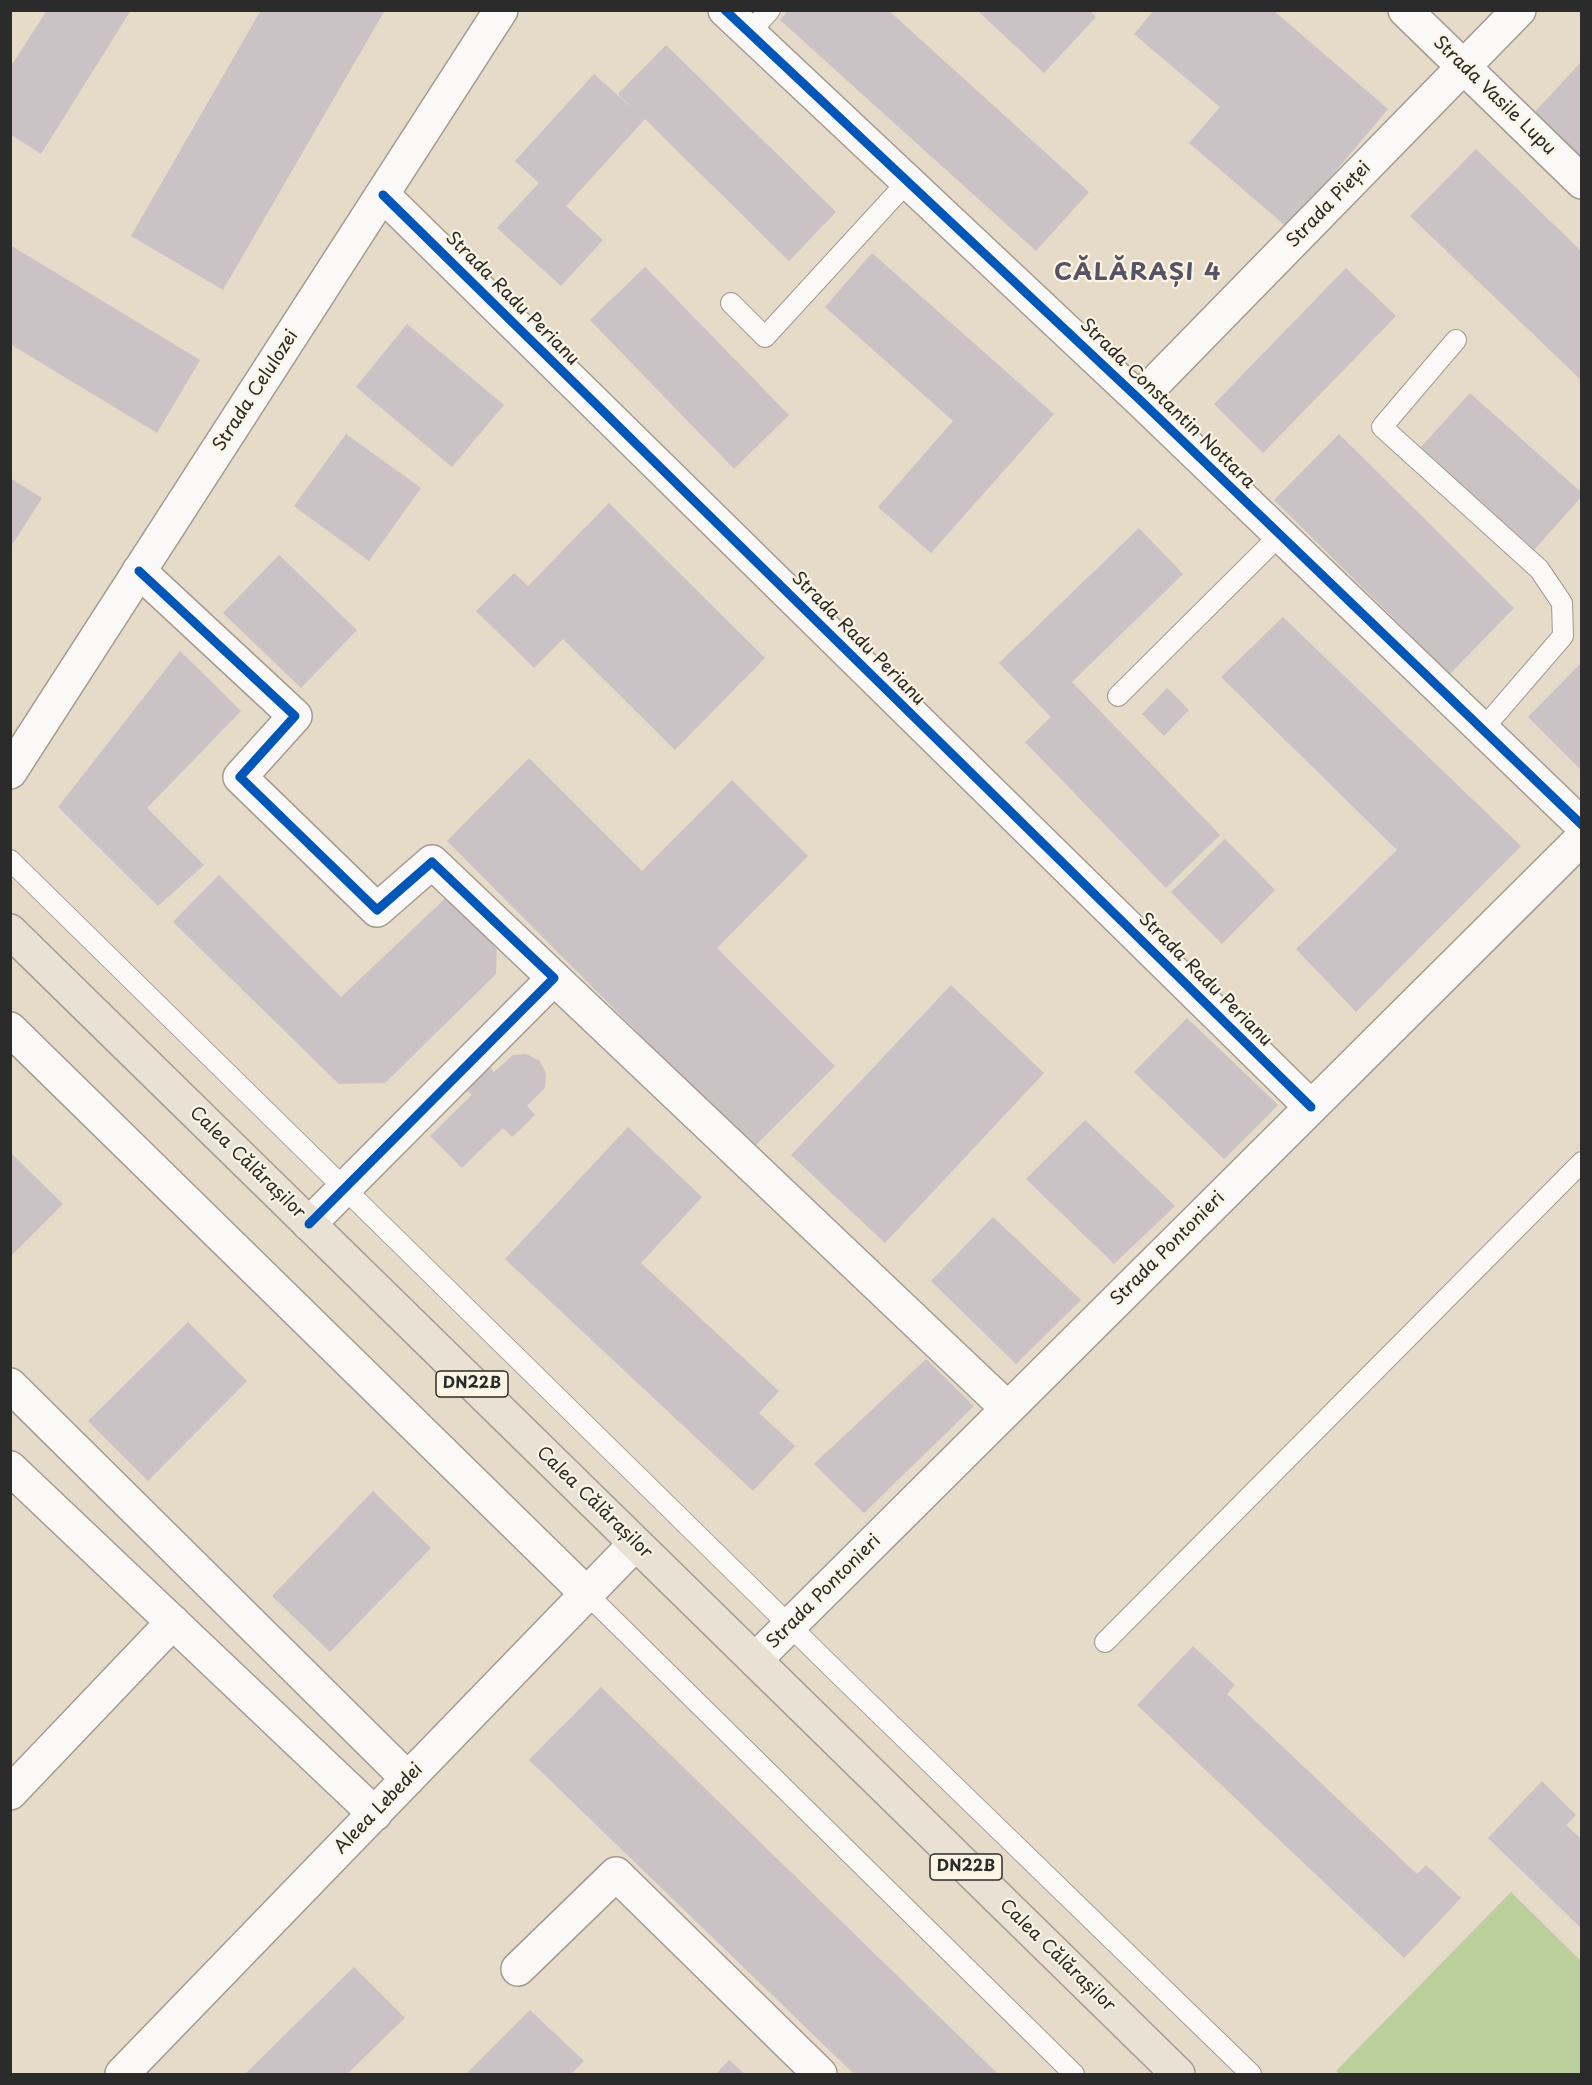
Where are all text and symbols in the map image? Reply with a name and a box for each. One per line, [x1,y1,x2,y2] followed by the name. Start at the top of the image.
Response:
[1428,32,1560,160] street label: Strada Vasile Lupu
[1283,157,1375,253] street label: Strada Pieței
[441,228,583,370] street label: Strada Radu Perianu
[1056,259,1220,287] district label: CĂLĂRAȘI 4
[1075,315,1259,493] street label: Strada Constantin Nottara
[209,326,303,456] street label: Strada Celulozei
[787,568,929,710] street label: Strada Radu Perianu
[1134,909,1276,1051] street label: Strada Radu Perianu
[185,1102,309,1224] street label: Calea Călărașilor
[1106,1187,1230,1311] street label: Strada Pontonieri
[436,1371,508,1397] road number: DN22B
[532,1442,656,1564] street label: Calea Călărașilor
[762,1530,886,1654] street label: Strada Pontonieri
[330,1759,428,1859] street label: Aleea Lebedei
[930,1854,1002,1880] road number: DN22B
[995,1895,1119,2017] street label: Calea Călărașilor

